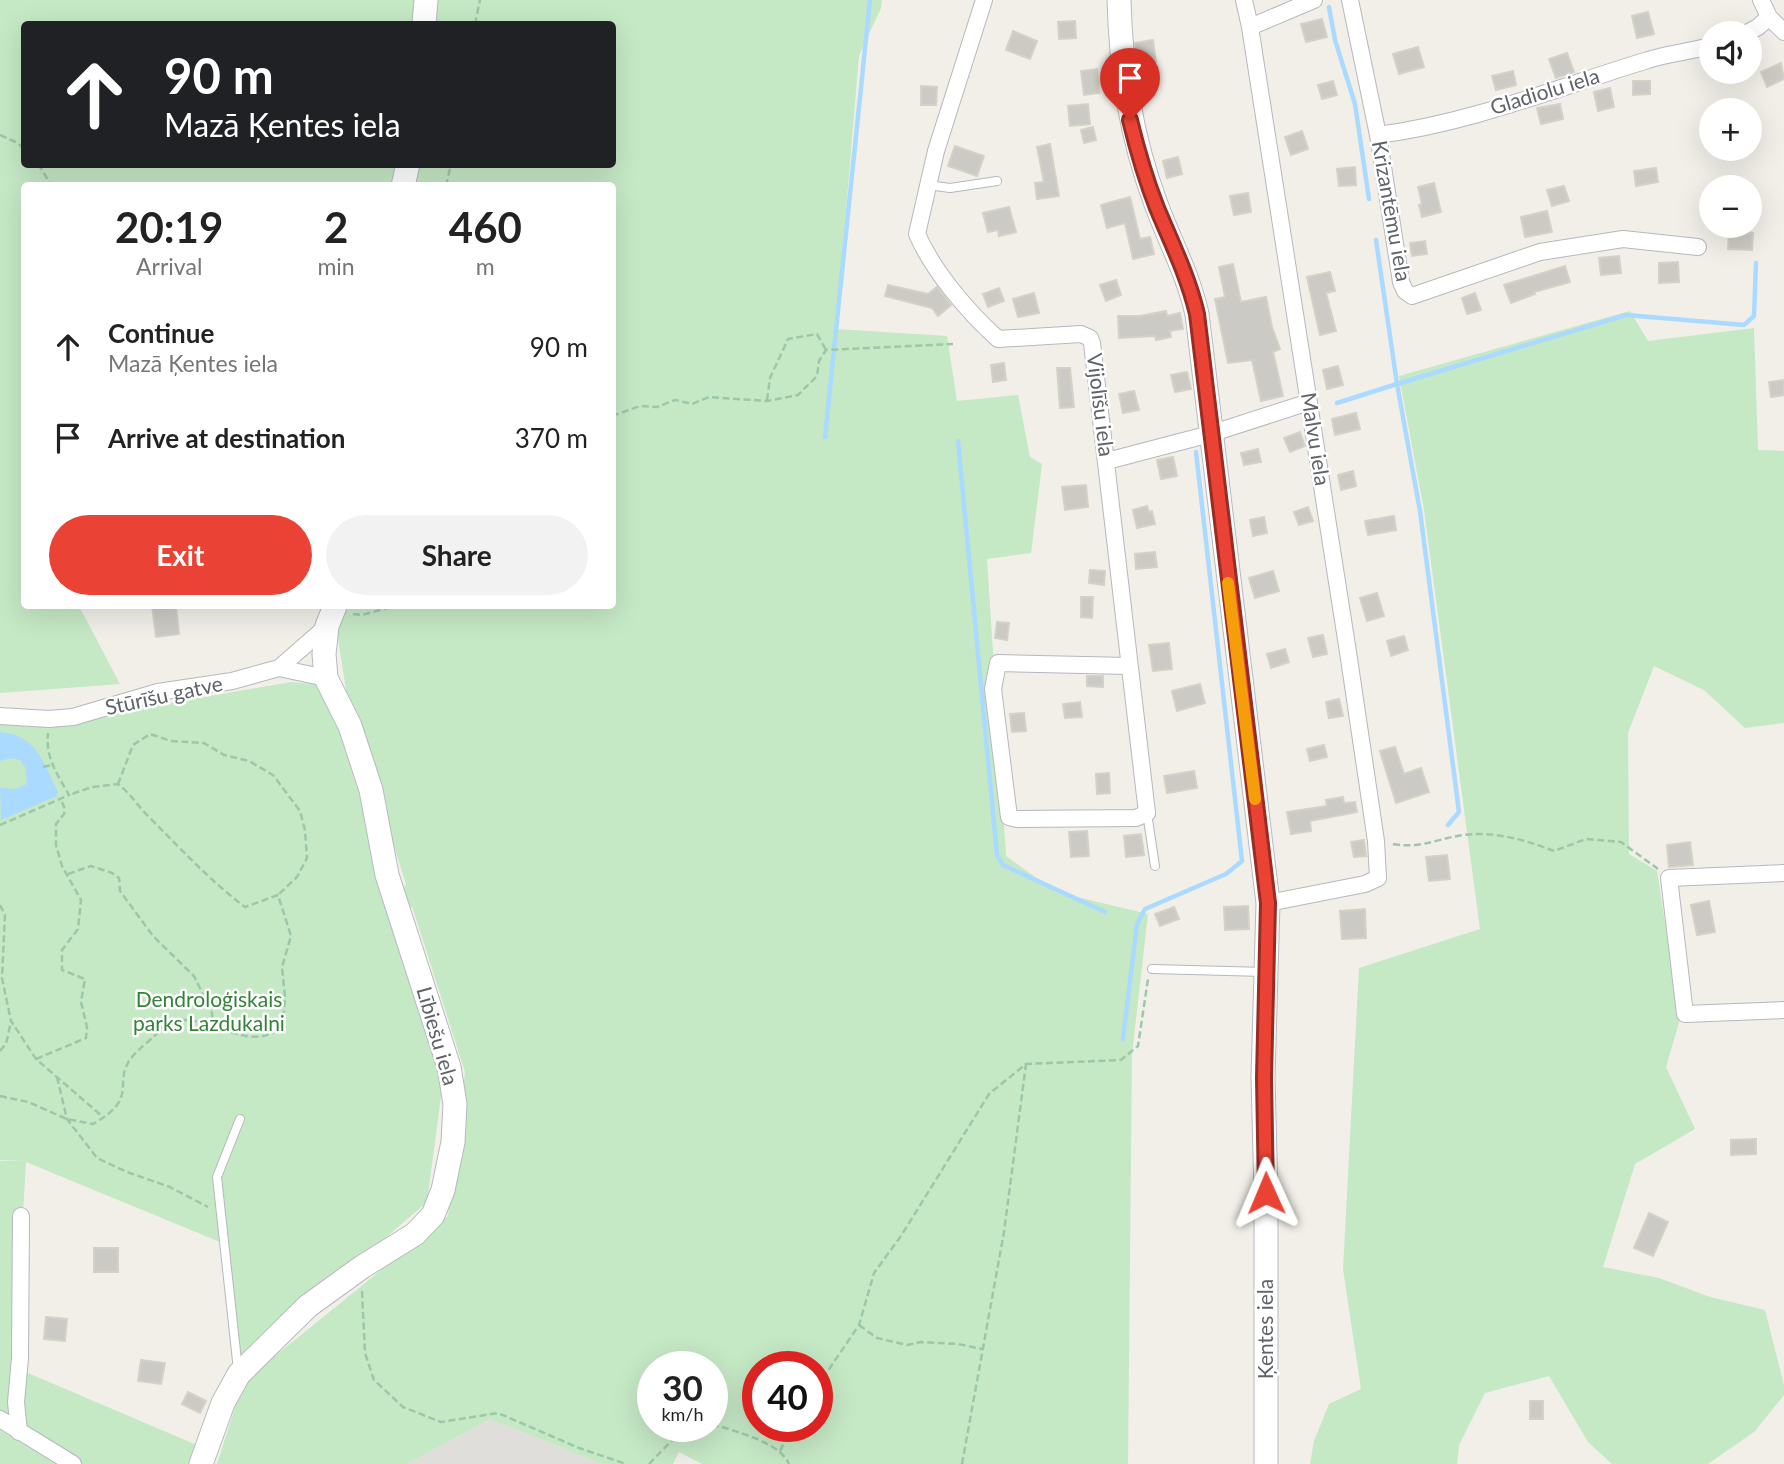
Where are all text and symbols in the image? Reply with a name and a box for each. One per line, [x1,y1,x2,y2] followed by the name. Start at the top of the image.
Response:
[1699,21,1762,238] map controls
[1699,21,1762,84] button: sound
[164,46,274,104] text: 90 m
[1100,48,1160,120] pin
[49,49,140,140] icon: ahead
[1111,59,1149,97] icon: arrive
[1487,62,1602,119] street label: Gladiolu iela
[1699,98,1762,161] button: +
[164,105,401,144] text: Mazā Ķentes iela
[1368,138,1417,283] street label: Krizantēmu iela
[1699,175,1762,238] button: −
[115,202,223,252] text: 20:19
[324,202,348,252] text: 2
[449,202,522,252] text: 460
[136,252,202,280] text: Arrival
[317,252,355,280] text: min
[476,252,495,280] text: m
[108,317,214,349] text: Continue
[49,328,87,366] icon: ahead
[530,331,588,363] text: 90 m
[108,349,278,377] text: Mazā Ķentes iela
[1083,352,1120,458] street label: Vijolīšu iela
[1297,390,1336,487] street label: Malvu iela
[49,419,87,457] icon: arrive
[108,422,345,454] text: Arrive at destination
[515,422,588,454] text: 370 m
[49,515,312,595] button: Exit
[326,515,588,595] button: Share
[103,670,225,719] street label: Stūrīšu gatve
[412,983,464,1088] street label: Lībiešu iela
[133,986,285,1035] park label: Dendroloģiskais parks Lazdukalni
[1229,1156,1303,1230] position arrow
[1252,1279,1277,1379] street label: Ķentes iela
[742,1351,833,1442] speed limit sign: 40
[662,1366,703,1408] text: 30
[661,1403,704,1425] text: km/h

